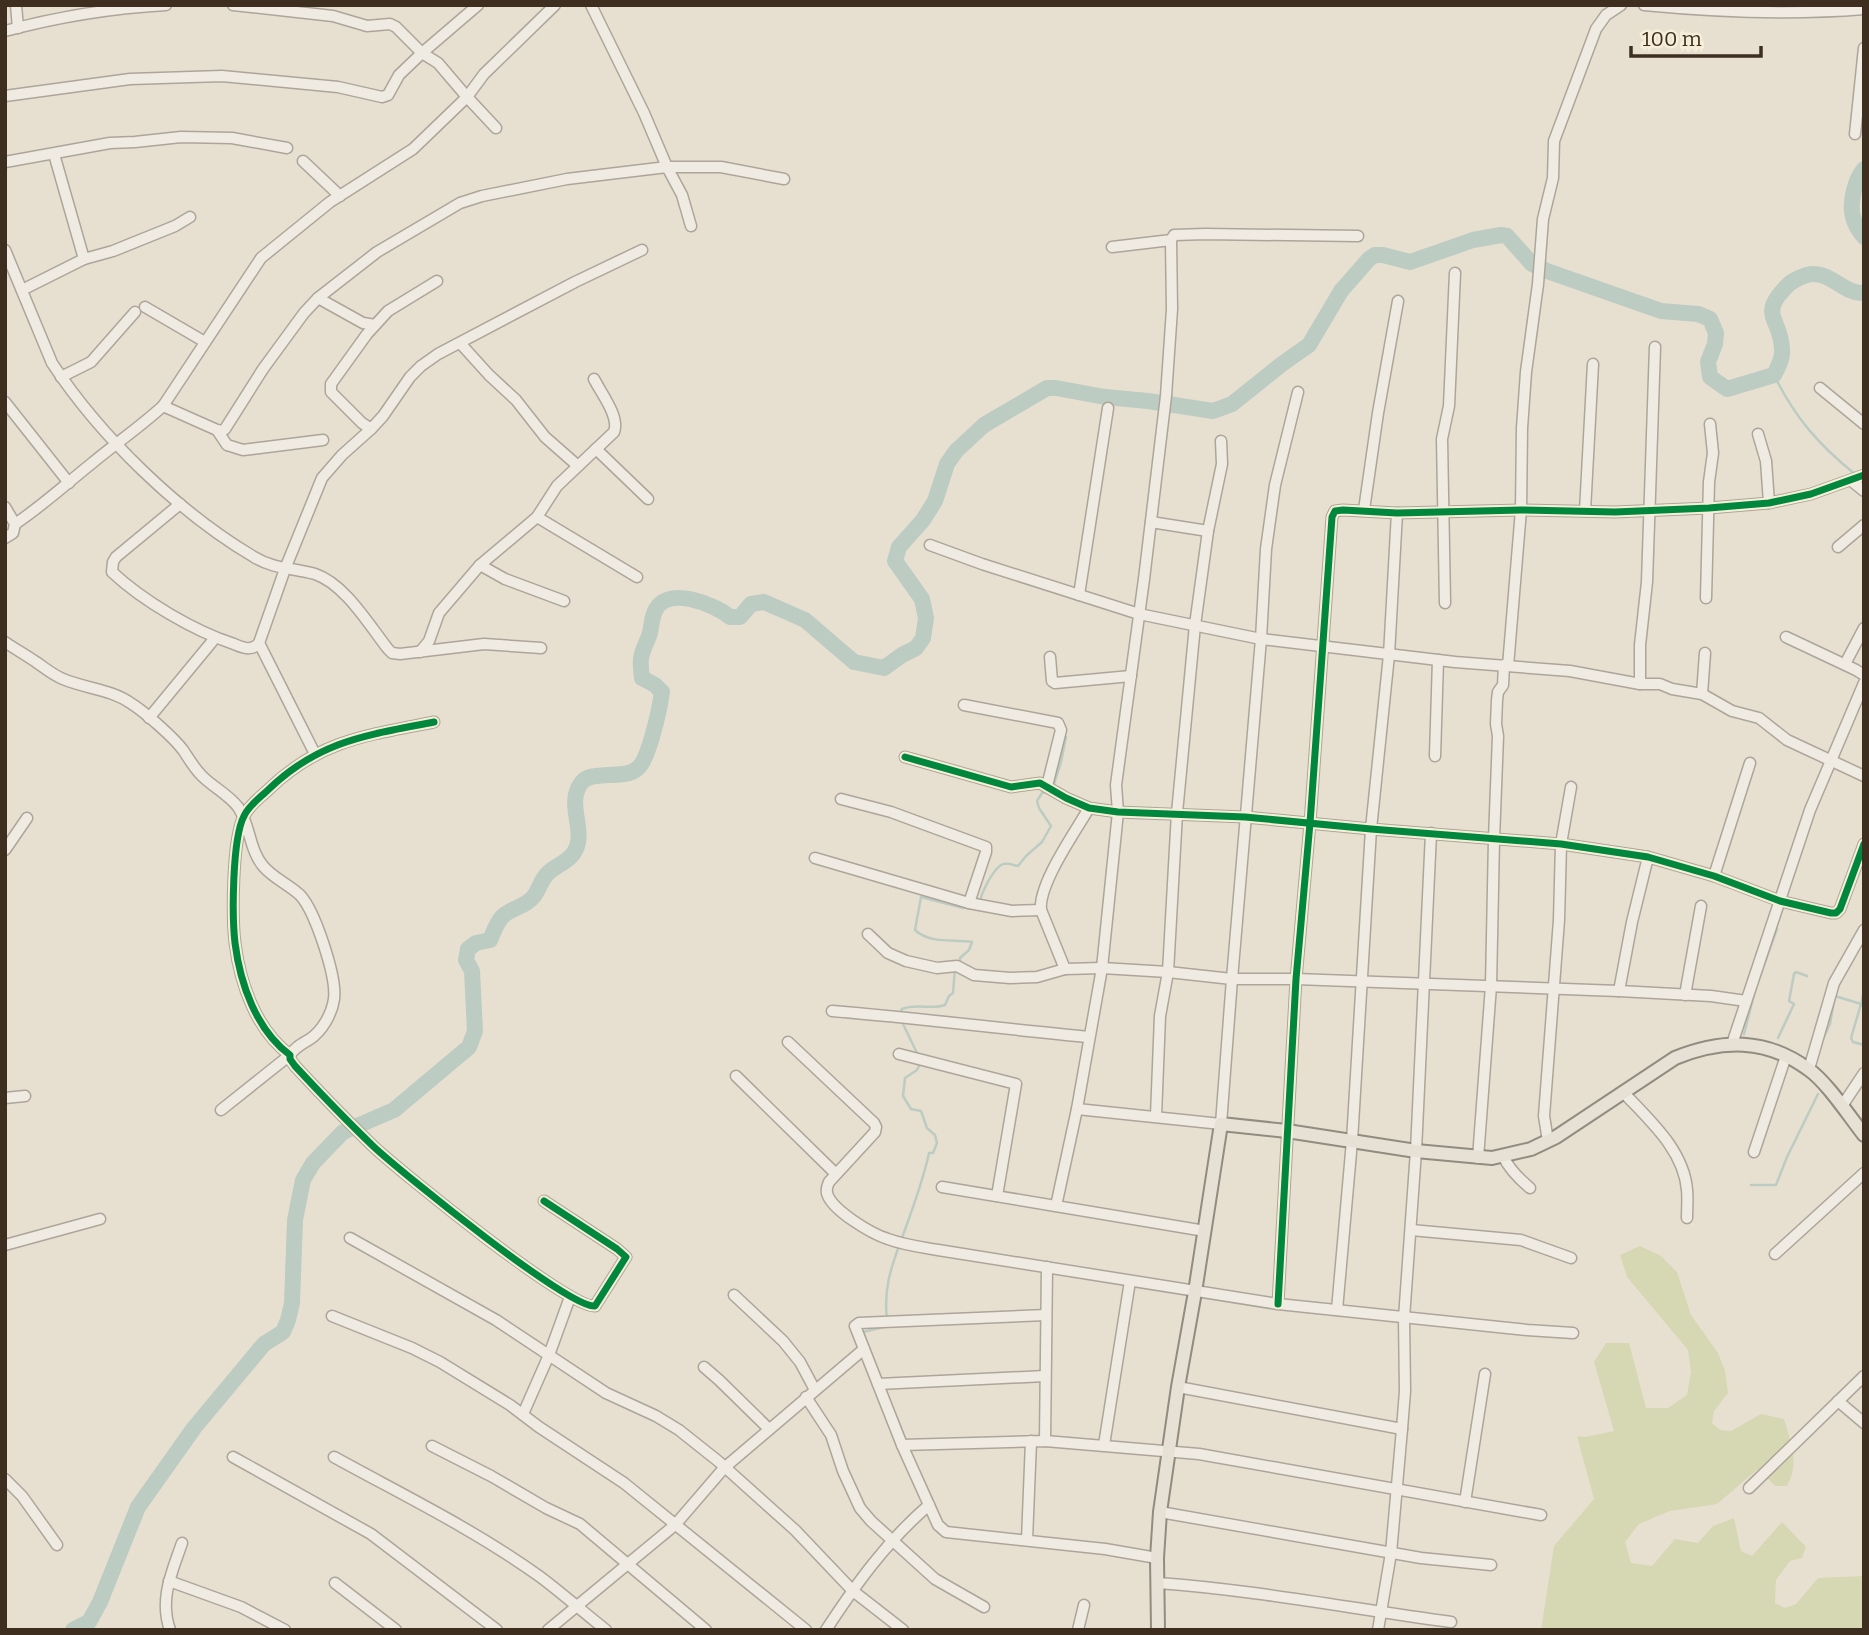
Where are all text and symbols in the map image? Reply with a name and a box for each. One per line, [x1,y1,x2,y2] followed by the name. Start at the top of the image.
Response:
[1631,14,1760,58] scale bar
[1642,26,1702,52] text: 100 m

